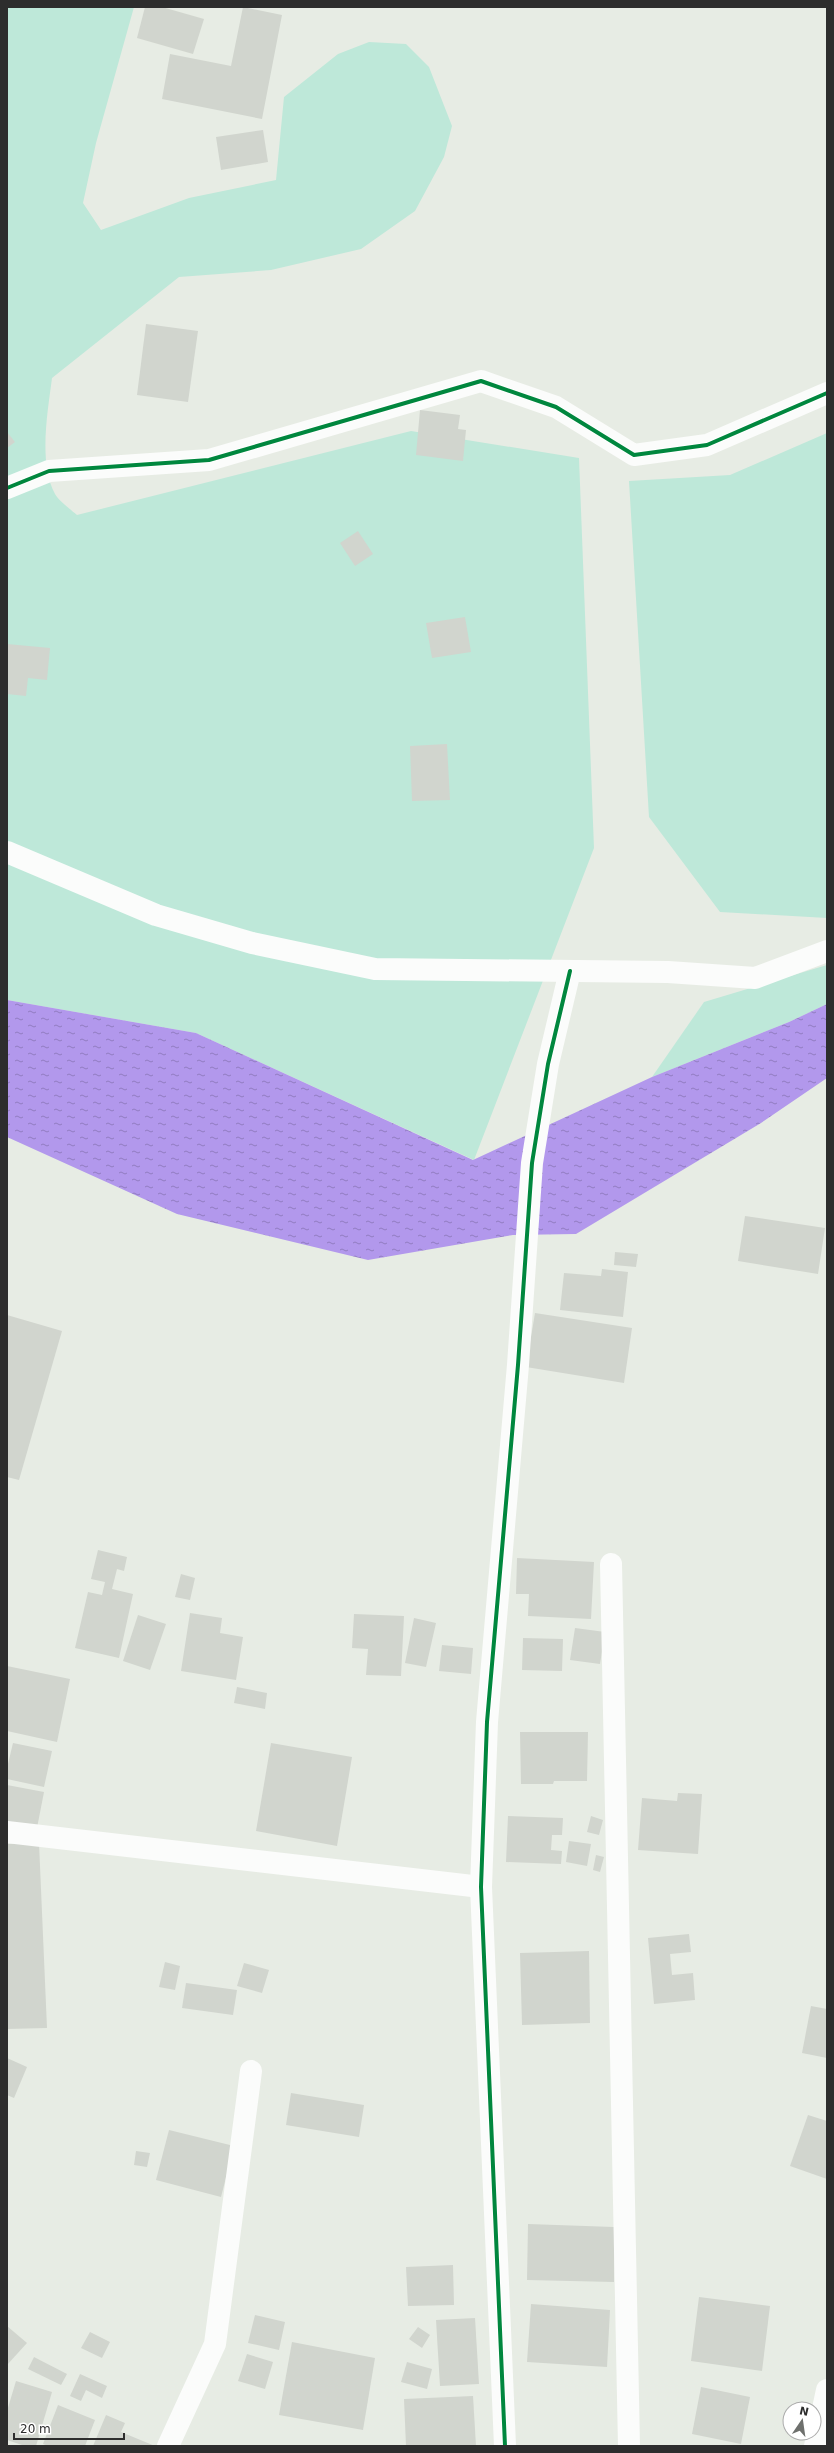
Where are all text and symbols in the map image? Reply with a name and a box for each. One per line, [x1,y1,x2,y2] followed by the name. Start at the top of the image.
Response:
[782,2401,822,2441] north arrow
[798,2404,810,2419] text: N
[14,2415,124,2441] scale bar
[20,2422,51,2436] text: 20 m

